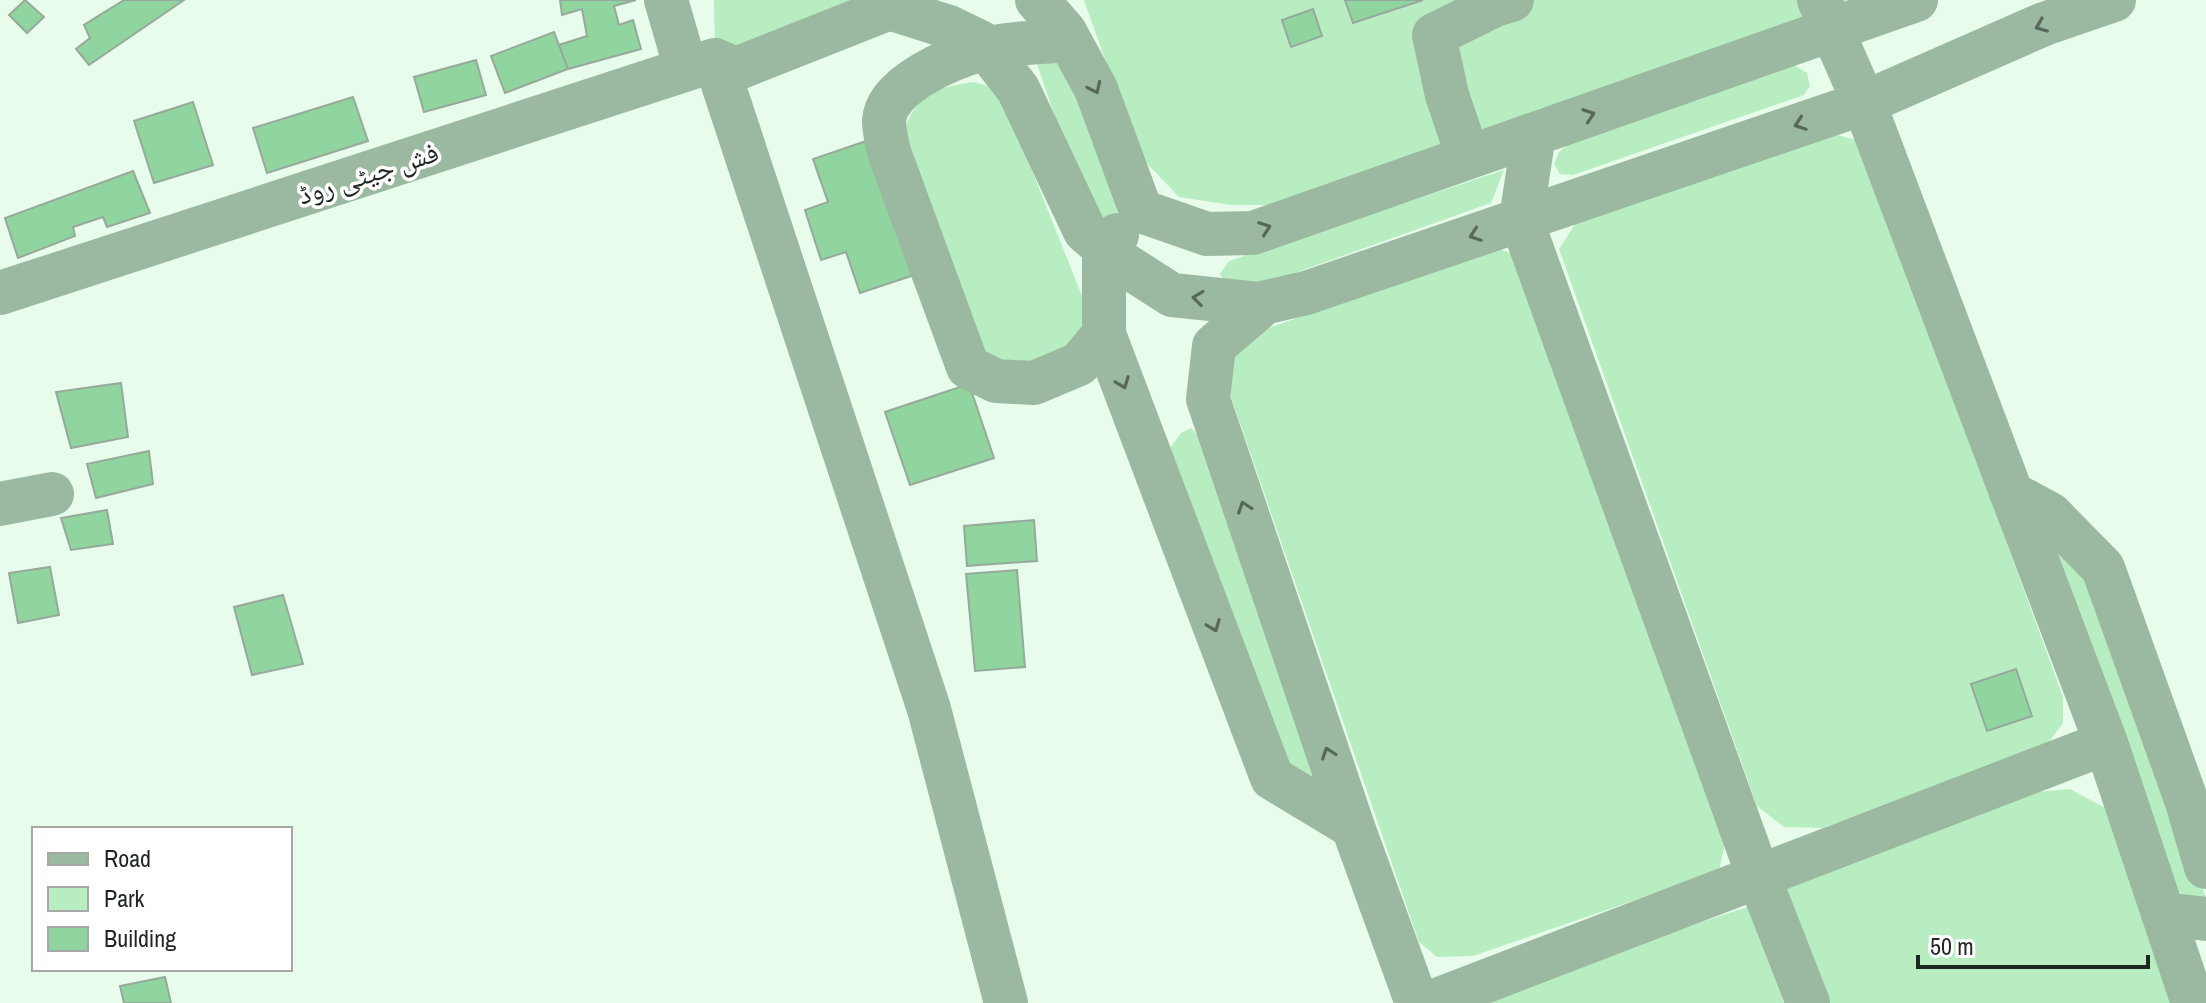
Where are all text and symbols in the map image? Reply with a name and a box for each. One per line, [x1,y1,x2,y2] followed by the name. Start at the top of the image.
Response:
[2035,16,2049,33] one-way arrow
[1085,79,1101,94] one-way arrow
[1581,108,1595,124] one-way arrow
[1794,115,1808,131] one-way arrow
[293,132,443,214] street label: فش جیٹی روڈ
[1257,222,1271,238] one-way arrow
[1468,225,1482,242] one-way arrow
[1191,289,1204,306] one-way arrow
[1113,375,1130,389] one-way arrow
[1238,501,1254,515] one-way arrow
[1204,618,1221,632] one-way arrow
[1321,747,1337,761] one-way arrow
[32,827,292,971] legend
[104,842,151,874] text: Road
[104,882,145,914] text: Park
[1918,919,2148,969] scale bar
[104,922,176,954] text: Building
[1930,930,1974,962] text: 50 m

